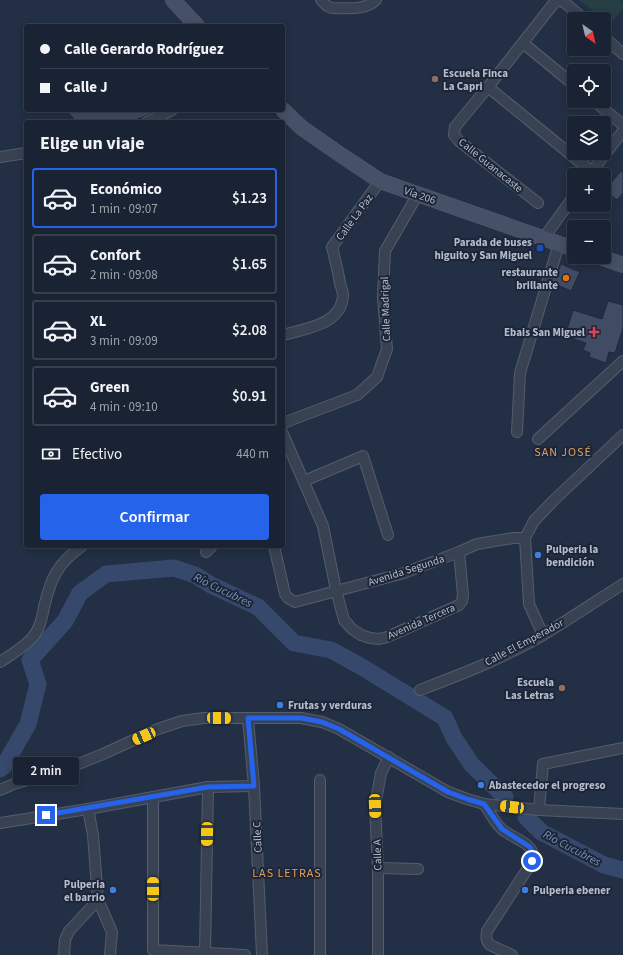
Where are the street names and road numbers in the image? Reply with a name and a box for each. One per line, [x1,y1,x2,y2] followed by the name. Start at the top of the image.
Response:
[455,135,526,196] street label: Calle Guanacaste
[402,183,438,208] street label: Vía 206
[332,191,377,244] street label: Calle La Paz
[377,276,394,342] street label: Calle Madrigal
[366,551,446,590] street label: Avenida Segunda
[385,600,457,643] street label: Avenida Tercera
[482,615,566,670] street label: Calle El Emperador
[249,821,266,853] street label: Calle C
[369,839,386,871] street label: Calle A

